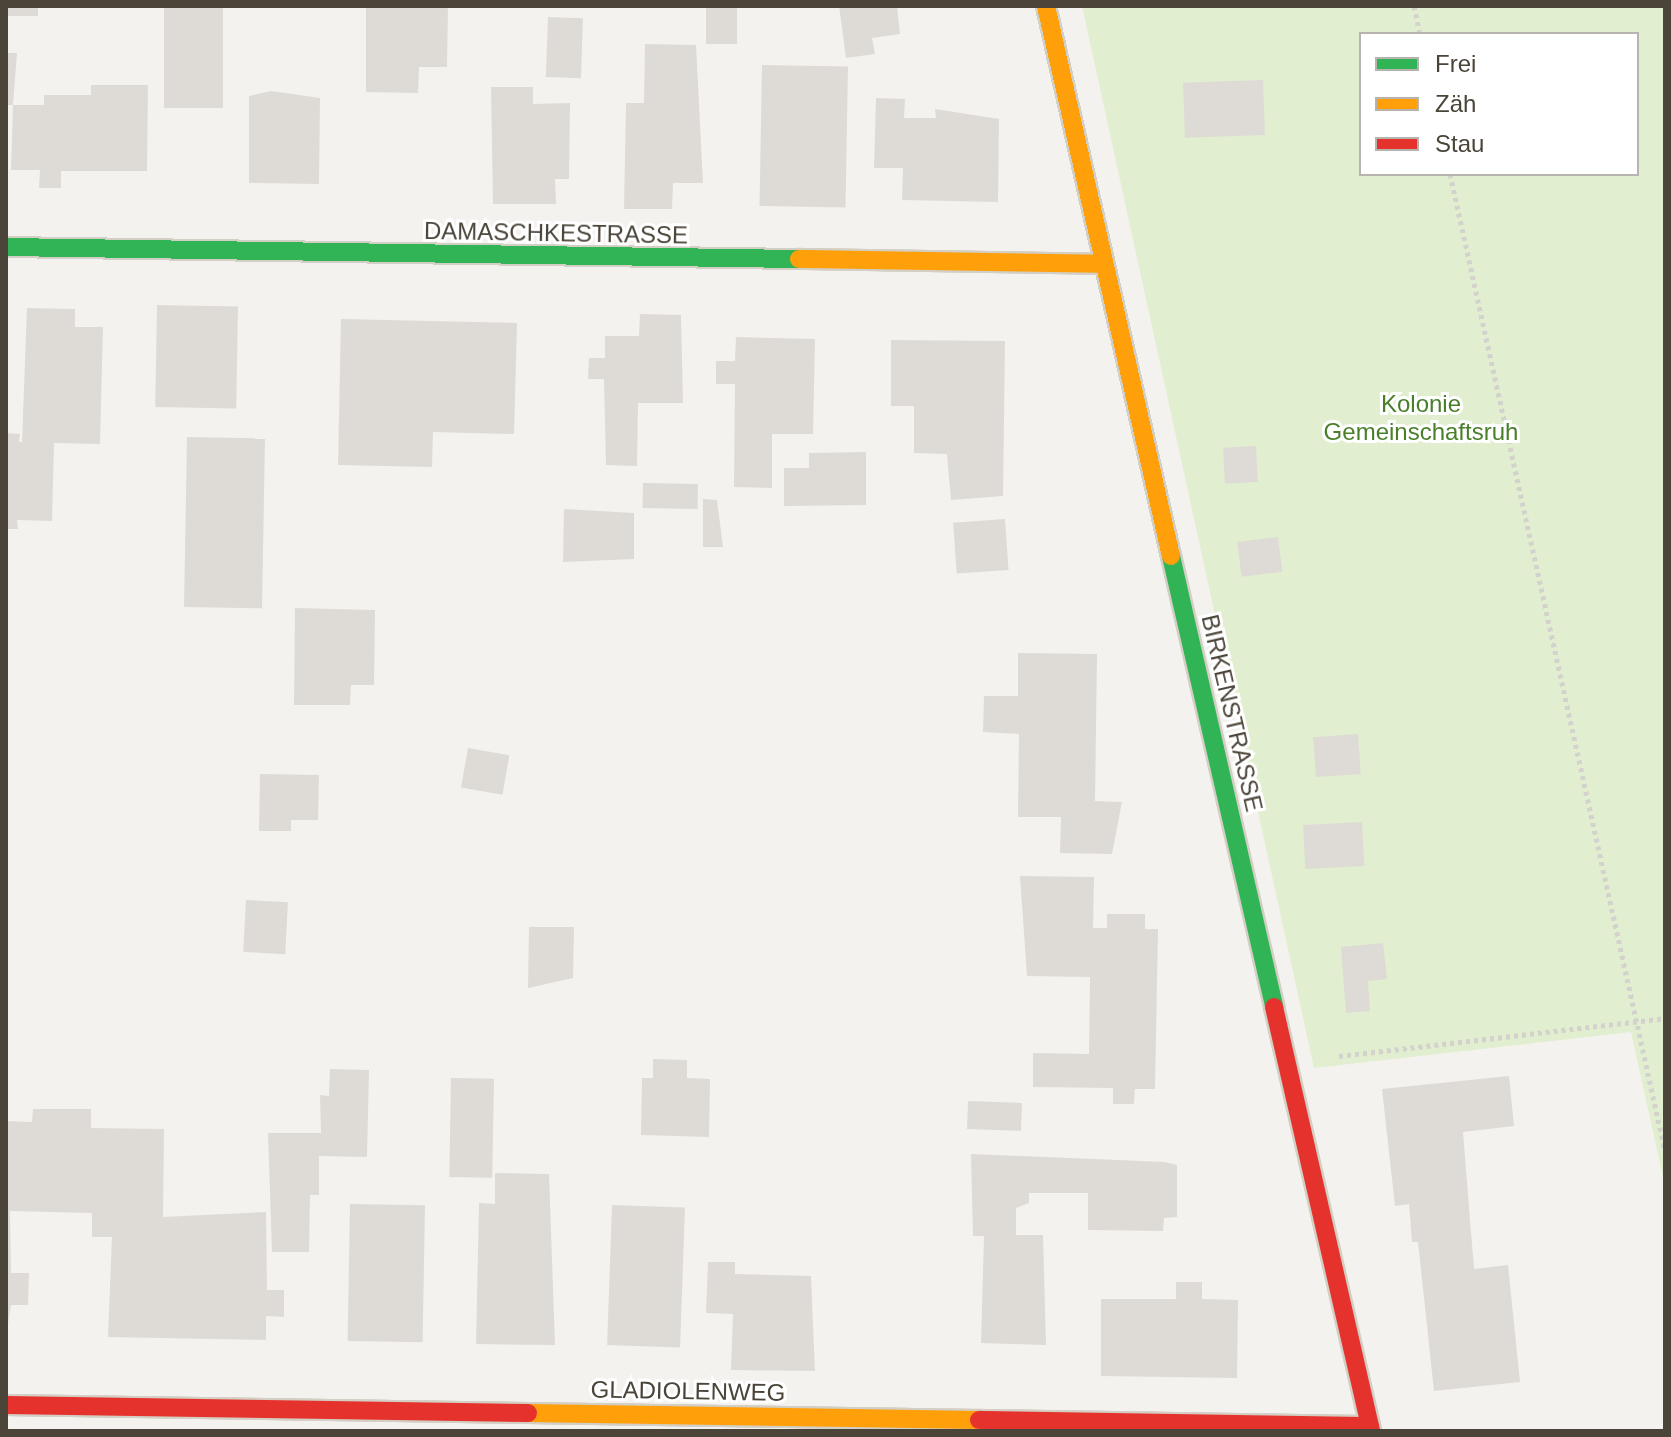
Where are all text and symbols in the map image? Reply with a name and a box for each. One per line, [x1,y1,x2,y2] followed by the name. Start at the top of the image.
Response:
[1359,32,1639,176] legend
[1435,50,1476,77] text: Frei
[1435,90,1476,117] text: Zäh
[1435,130,1484,157] text: Stau
[424,216,688,250] street label: DAMASCHKESTRASSE
[1324,390,1518,446] park label: Kolonie Gemeinschaftsruh
[1195,612,1269,814] street label: BIRKENSTRASSE
[590,1375,786,1407] street label: GLADIOLENWEG

